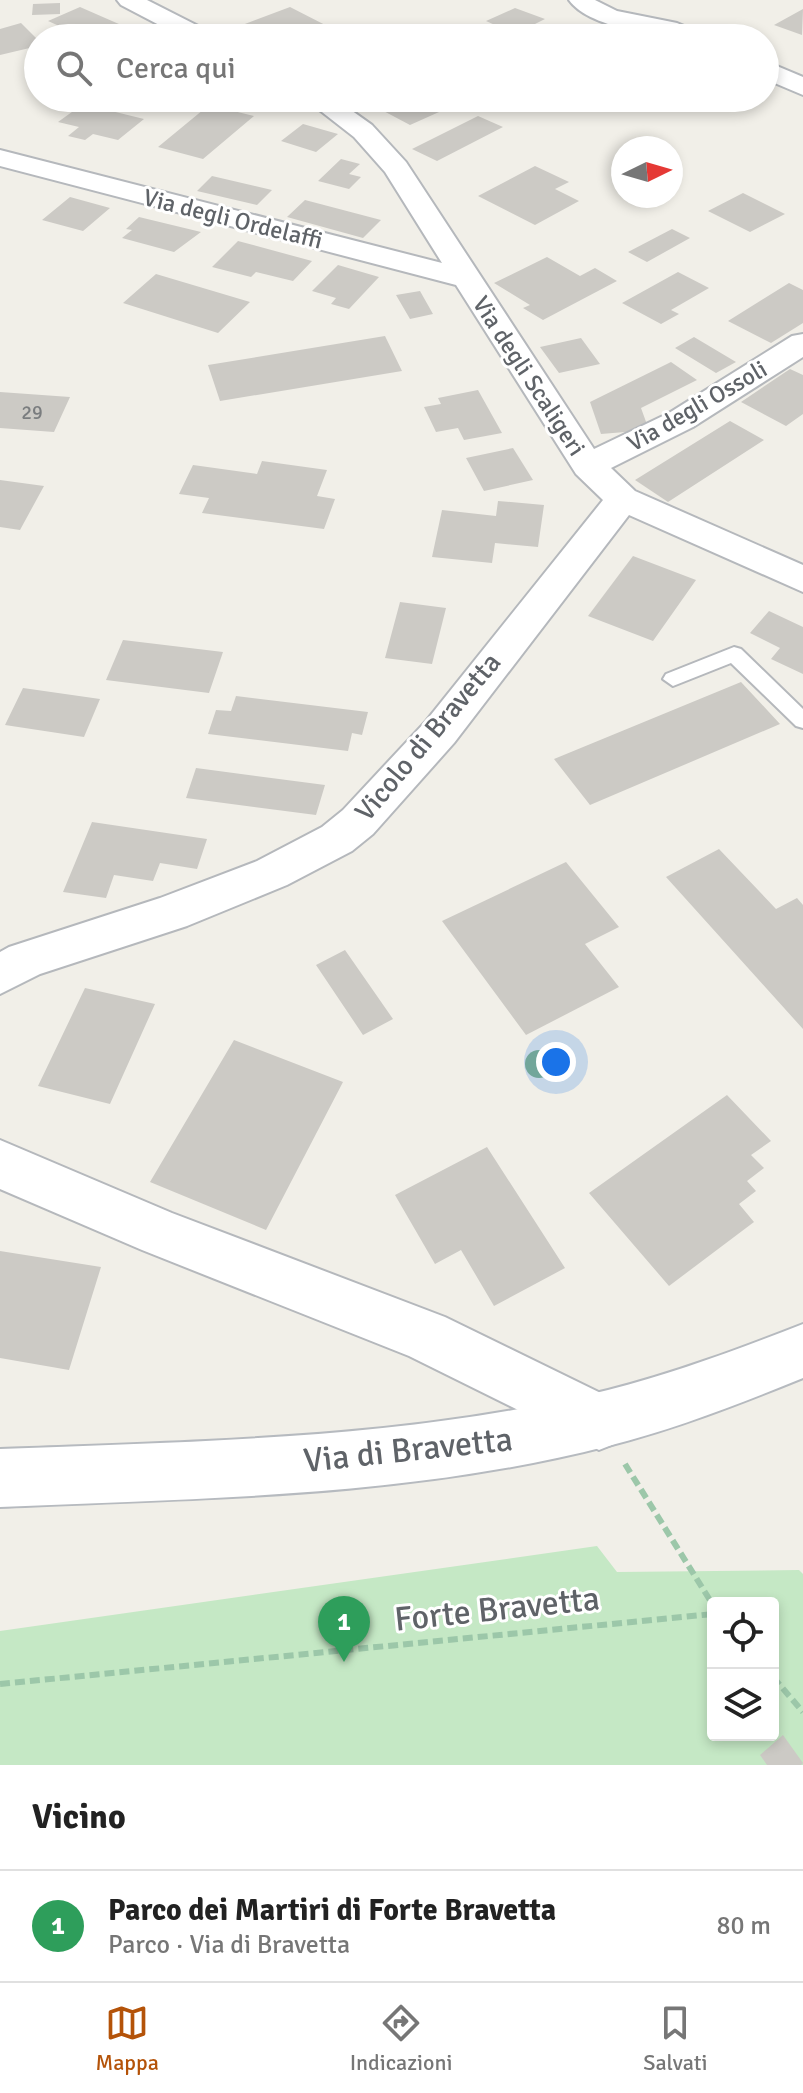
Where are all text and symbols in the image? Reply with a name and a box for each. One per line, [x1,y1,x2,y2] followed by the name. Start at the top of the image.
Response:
[24,24,779,112] search box
[52,46,96,90] icon: search
[116,50,236,87] text: Cerca qui
[611,136,683,208] north arrow
[140,182,326,256] street label: Via degli Ordelaffi
[466,290,592,462] street label: Via degli Scaligeri
[622,354,772,458] street label: Via degli Ossoli
[21,400,43,425] house number: 29
[348,646,508,828] street label: Vicolo di Bravetta
[536,1042,576,1082] your location
[301,1418,515,1482] street label: Via di Bravetta
[392,1577,602,1641] street label: Forte Bravetta
[318,1596,370,1662] pin: 1
[707,1597,779,1741] map controls
[707,1597,779,1669] button: locate
[707,1669,779,1741] button: layers
[32,1796,126,1838] text: Vicino
[108,1892,556,1929] text: Parco dei Martiri di Forte Bravetta
[51,1910,65,1942] text: 1
[716,1910,771,1942] text: 80 m
[108,1929,350,1961] text: Parco · Via di Bravetta
[95,2001,159,2076] tab: Mappa
[350,2001,452,2076] tab: Indicazioni
[643,2001,708,2076] tab: Salvati

